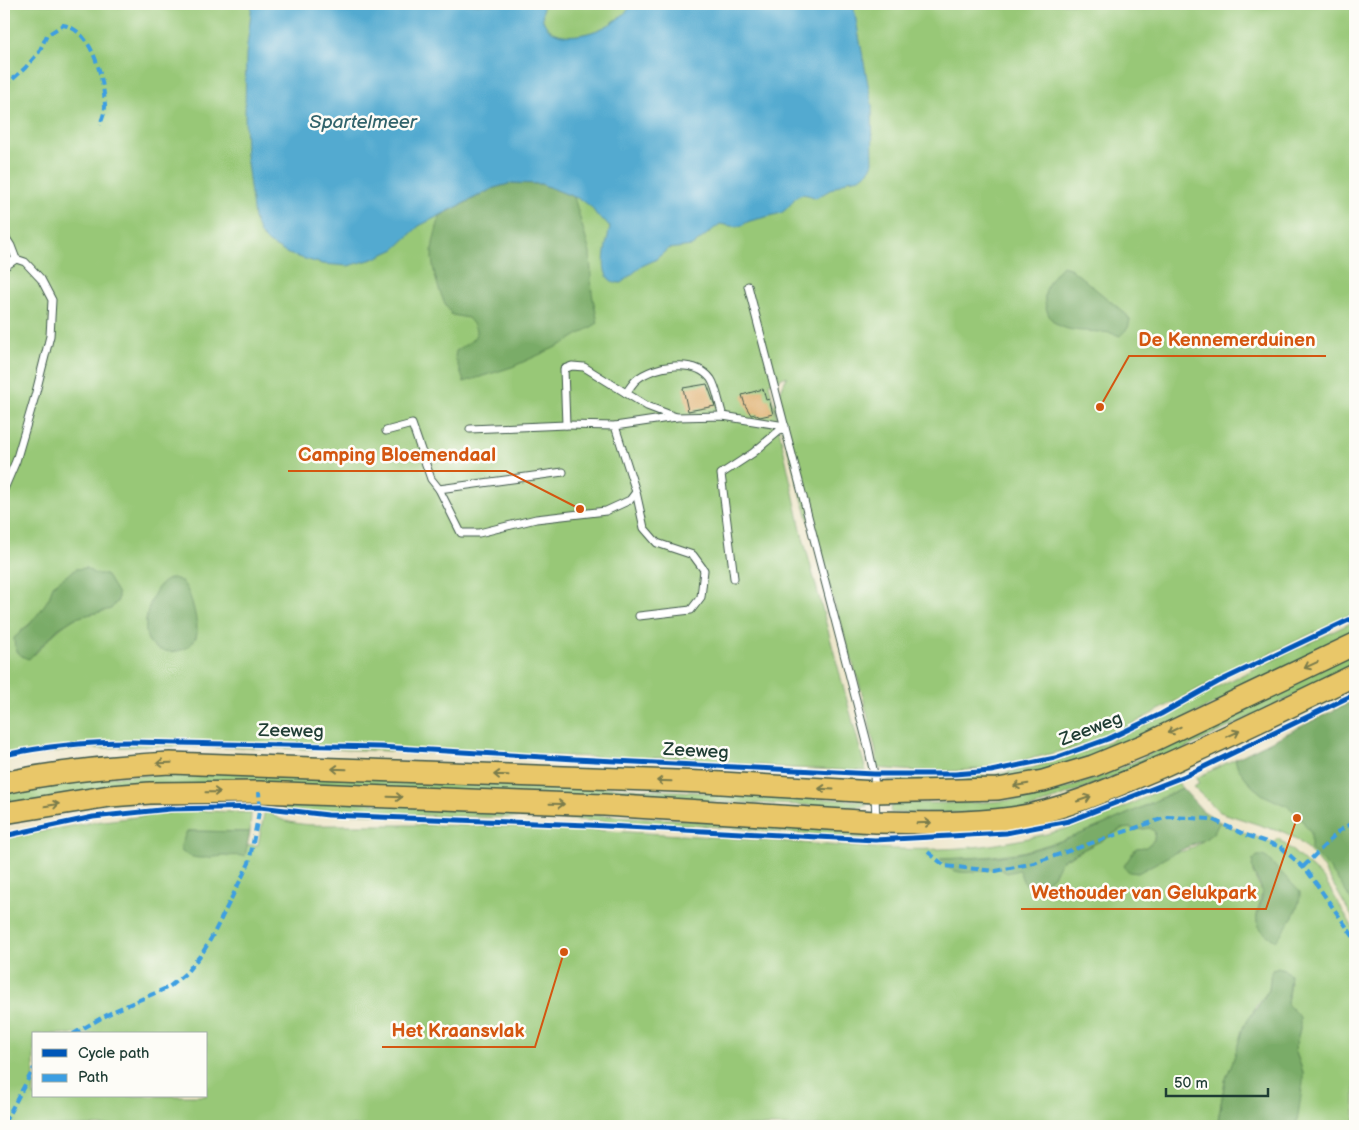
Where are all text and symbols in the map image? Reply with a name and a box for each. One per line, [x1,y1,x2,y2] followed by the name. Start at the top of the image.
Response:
[309,111,418,134] water label: Spartelmeer
[1129,322,1326,356] callout: De Kennemerduinen
[1138,329,1316,352] text: De Kennemerduinen
[288,437,506,471] callout: Camping Bloemendaal
[298,444,496,467] text: Camping Bloemendaal
[1304,661,1319,670] one-way arrow
[1056,707,1125,751] street label: Zeeweg
[257,720,324,742] street label: Zeeweg
[1166,726,1181,736] one-way arrow
[1225,729,1240,739] one-way arrow
[662,739,729,763] street label: Zeeweg
[157,759,173,768] one-way arrow
[331,764,348,774] one-way arrow
[494,770,510,779] one-way arrow
[656,776,672,785] one-way arrow
[1013,780,1029,790] one-way arrow
[818,784,834,793] one-way arrow
[205,787,221,797] one-way arrow
[386,792,403,802] one-way arrow
[1076,794,1092,803] one-way arrow
[549,799,565,809] one-way arrow
[43,800,59,810] one-way arrow
[916,818,932,827] one-way arrow
[1021,875,1266,909] callout: Wethouder van Gelukpark
[1031,882,1257,905] text: Wethouder van Gelukpark
[382,1013,535,1047] callout: Het Kraansvlak
[392,1020,524,1043] text: Het Kraansvlak
[32,1032,208,1098] legend
[78,1044,149,1063] text: Cycle path
[1166,1065,1269,1097] scale bar
[78,1068,108,1087] text: Path
[1174,1074,1208,1093] text: 50 m

